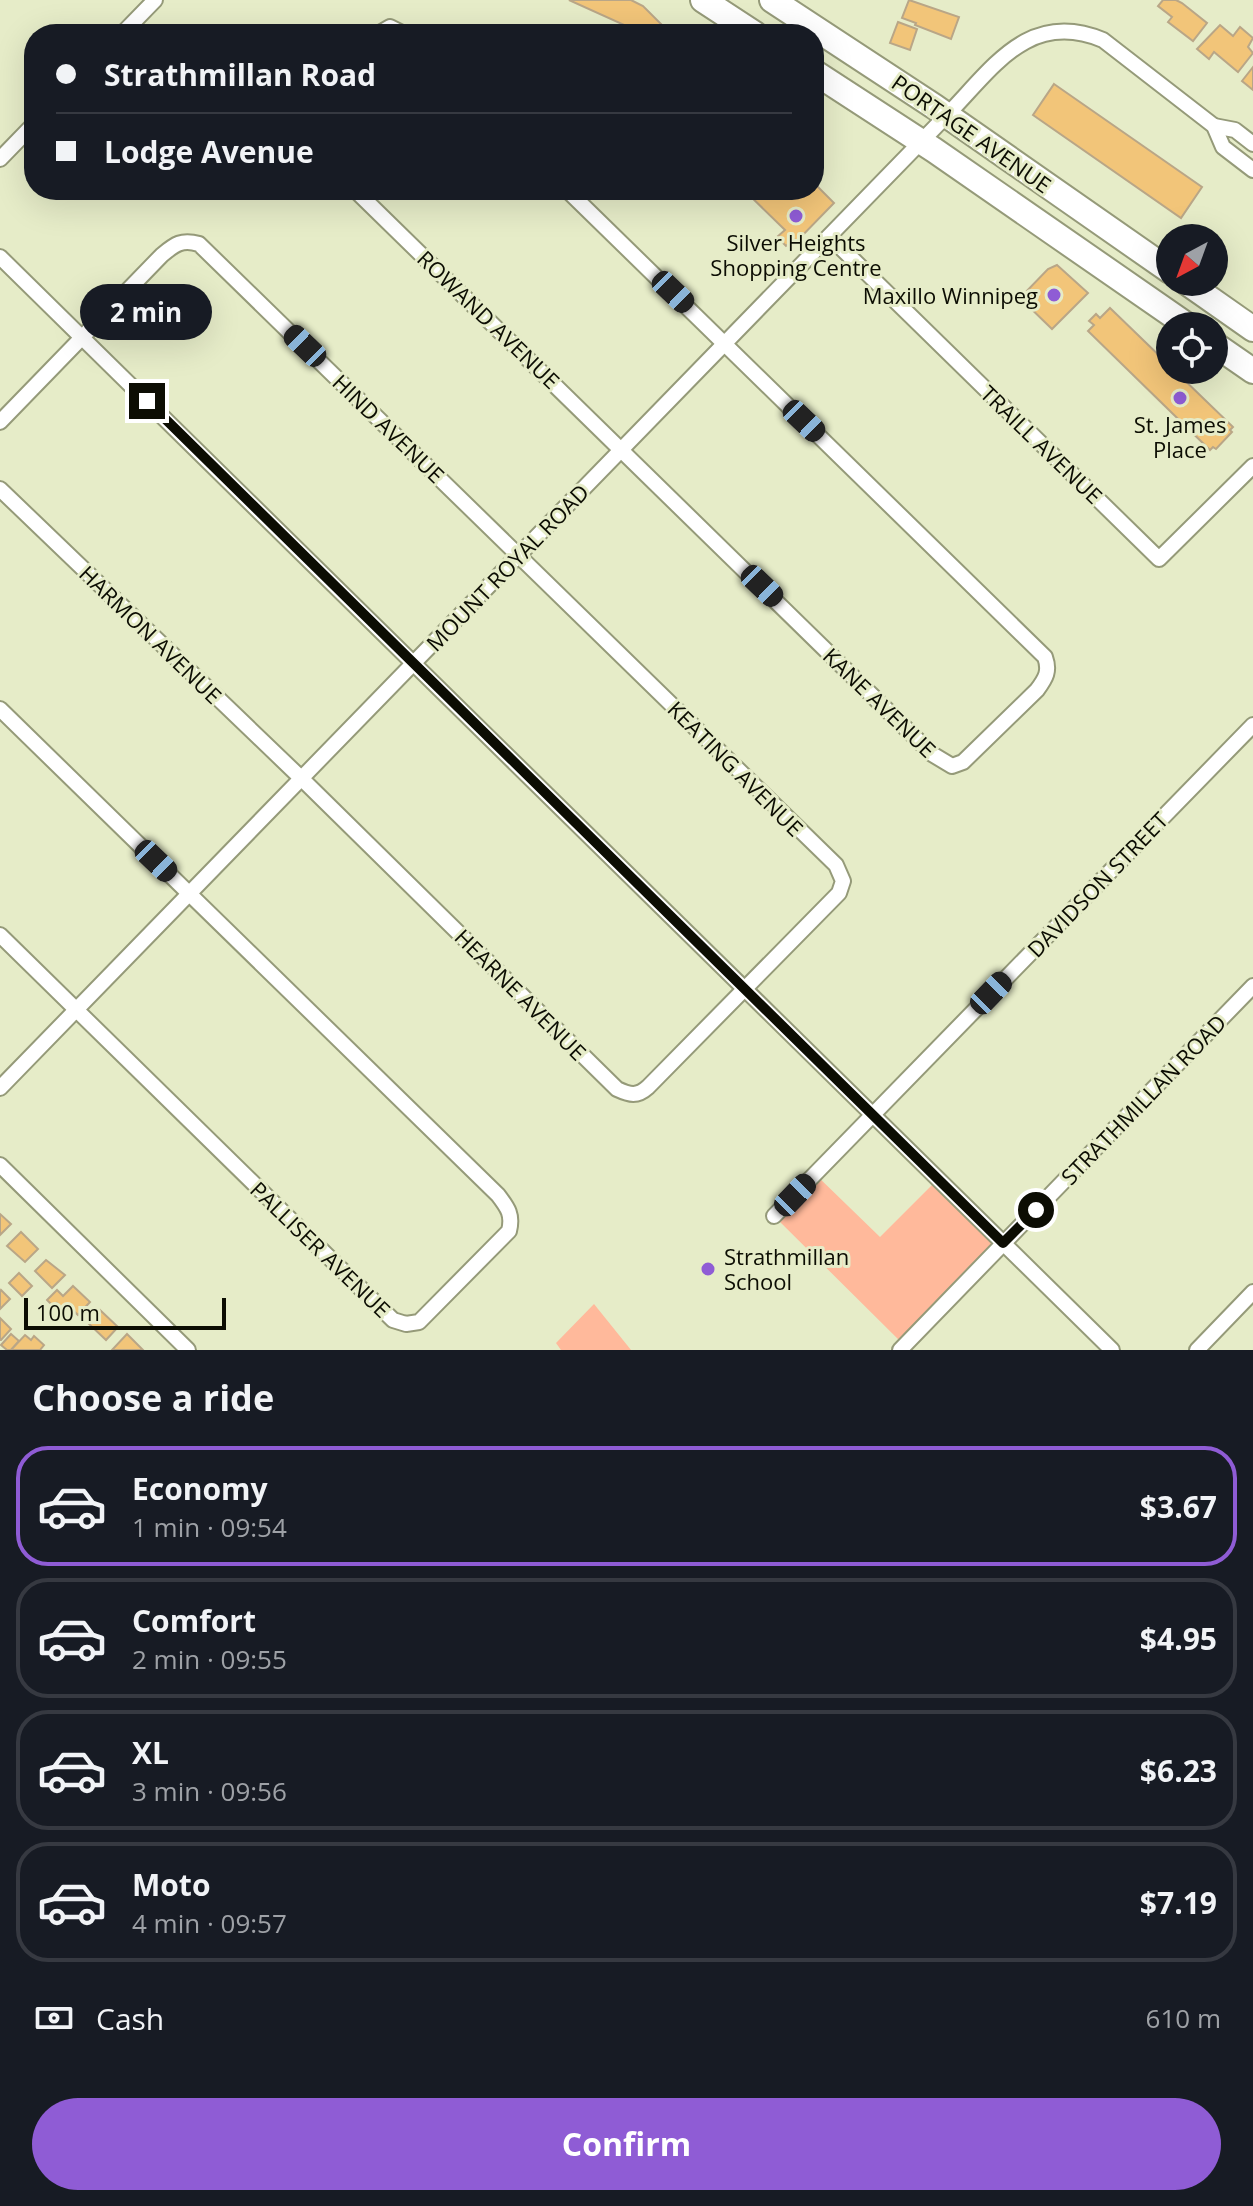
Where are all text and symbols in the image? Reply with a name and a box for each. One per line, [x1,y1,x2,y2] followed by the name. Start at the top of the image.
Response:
[104,54,376,95] text: Strathmillan Road
[886,67,1058,199] street label: PORTAGE AVENUE
[104,131,314,172] text: Lodge Avenue
[787,207,805,225] marker: Silver Heights Shopping Centre
[1156,224,1228,296] north arrow
[1156,224,1228,384] map controls
[710,227,882,282] place label: Silver Heights Shopping Centre
[411,243,567,395] street label: ROWAND AVENUE
[647,267,699,317] car
[863,280,1038,310] place label: Maxillo Winnipeg
[81,285,213,341] callout: 2 min
[1045,286,1063,304] marker: Maxillo Winnipeg
[110,294,182,330] text: 2 min
[1156,312,1228,384] button: locate
[279,321,331,371] car
[327,367,451,489] street label: HIND AVENUE
[975,378,1109,510] street label: TRAILL AVENUE
[129,383,165,419] route end
[1171,389,1189,407] marker: St. James Place
[778,396,830,446] car
[1134,409,1226,464] place label: St. James Place
[419,477,595,657] street label: MOUNT ROYAL ROAD
[73,558,229,710] street label: HARMON AVENUE
[736,561,788,611] car
[817,641,943,763] street label: KANE AVENUE
[662,694,810,842] street label: KEATING AVENUE
[1020,805,1174,963] street label: DAVIDSON STREET
[130,836,182,886] car
[449,922,593,1066] street label: HEARNE AVENUE
[966,967,1016,1019] car
[1054,1007,1232,1191] street label: STRATHMILLAN ROAD
[770,1169,820,1221] car
[244,1174,398,1324] street label: PALLISER AVENUE
[1018,1192,1054,1228] route start
[724,1241,849,1296] place label: Strathmillan School
[699,1260,717,1278] marker: Strathmillan School
[24,1294,226,1330] scale bar
[36,1297,100,1327] text: 100 m
[32,1373,274,1422] text: Choose a ride
[132,1468,268,1509] text: Economy
[36,1470,108,1542] icon: car
[1140,1486,1217,1527] text: $3.67
[132,1509,287,1545] text: 1 min · 09:54
[132,1600,256,1641] text: Comfort
[36,1602,108,1674] icon: car
[1140,1618,1217,1659] text: $4.95
[132,1641,287,1677] text: 2 min · 09:55
[132,1732,169,1773] text: XL
[36,1734,108,1806] icon: car
[1140,1750,1217,1791] text: $6.23
[132,1773,287,1809] text: 3 min · 09:56
[132,1864,210,1905] text: Moto
[36,1866,108,1938] icon: car
[1140,1882,1217,1923] text: $7.19
[132,1905,287,1941] text: 4 min · 09:57
[32,1996,76,2040] icon: cash
[96,1998,164,2039] text: Cash
[1146,2000,1221,2036] text: 610 m
[32,2098,1221,2190] button: Confirm

